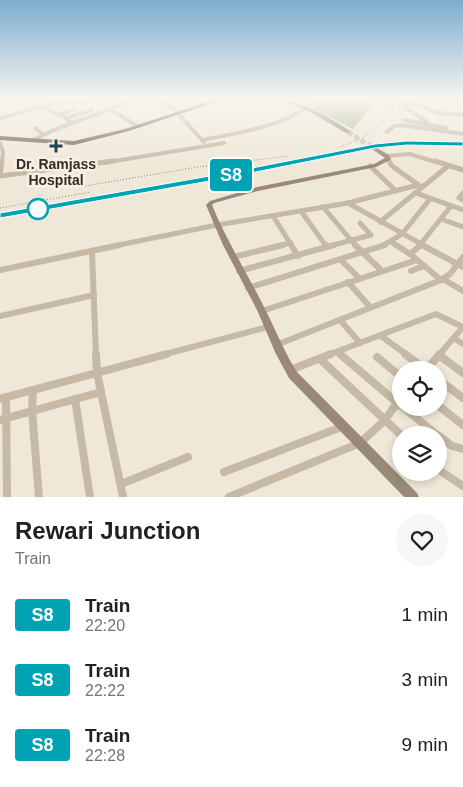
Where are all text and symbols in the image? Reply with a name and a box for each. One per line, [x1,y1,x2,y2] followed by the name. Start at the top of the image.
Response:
[49,139,63,153] marker: Dr. Ramjass Hospital
[16,156,96,188] place label: Dr. Ramjass Hospital
[208,159,254,191] line badge: S8
[220,165,242,185] text: S8
[27,198,49,220] unlabelled marker
[392,361,447,481] map controls
[392,361,447,416] button: locate
[392,426,447,481] button: layers
[396,514,448,566] button: heart
[15,517,200,544] text: Rewari Junction
[15,550,51,567] text: Train
[85,595,130,616] text: Train
[402,604,448,625] text: 1 min
[31,605,54,625] text: S8
[85,617,125,634] text: 22:20
[85,660,130,681] text: Train
[402,669,448,690] text: 3 min
[31,670,54,690] text: S8
[85,682,125,699] text: 22:22
[85,725,130,746] text: Train
[402,734,448,755] text: 9 min
[31,735,54,755] text: S8
[85,747,125,764] text: 22:28

